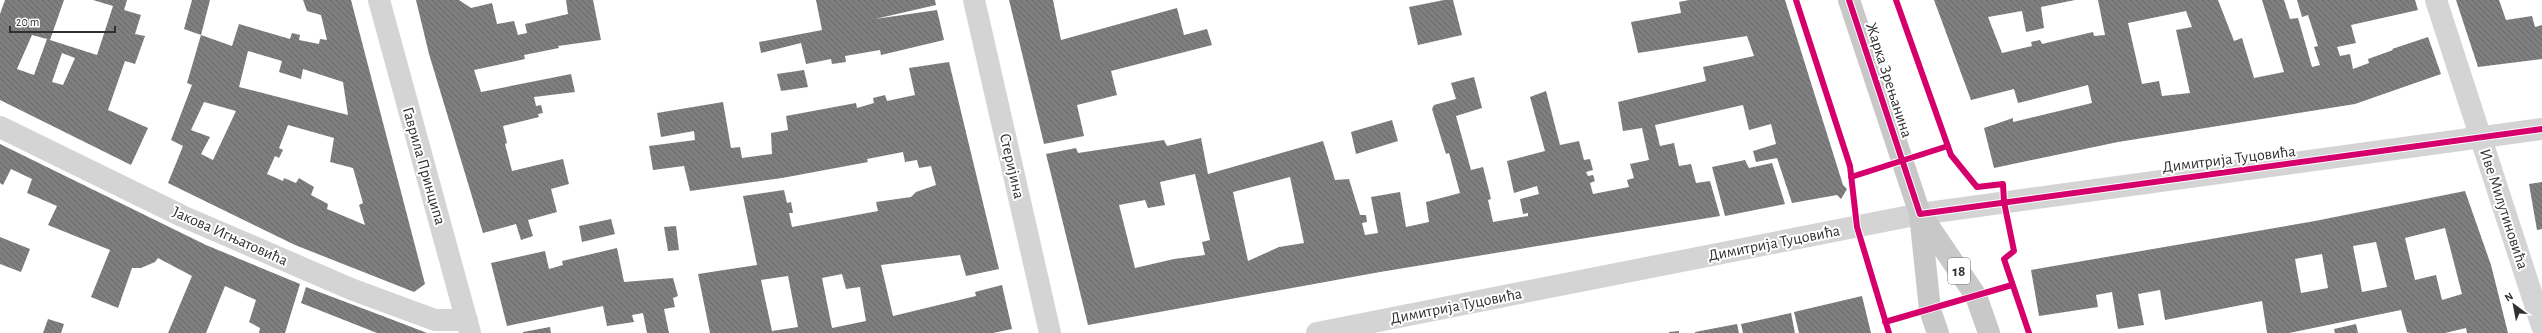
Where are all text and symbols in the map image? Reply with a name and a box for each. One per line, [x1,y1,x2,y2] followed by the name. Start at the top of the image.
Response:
[10,8,115,34] scale bar
[16,16,39,28] text: 20 m
[1863,20,1915,140] street label: Жарка Зрењанина
[400,105,448,227] street label: Гаврила Принципа
[996,132,1027,200] street label: Стеријина
[2162,143,2297,176] street label: Димитрија Туцовића
[2476,147,2531,272] street label: Иве Милутиновића
[170,203,290,269] street label: Јакова Игњатовића
[1707,222,1841,265] street label: Димитрија Туцовића
[1948,258,1970,284] road number: 18
[1389,285,1523,328] street label: Димитрија Туцовића
[2494,285,2534,325] north arrow
[2503,290,2515,304] text: N

